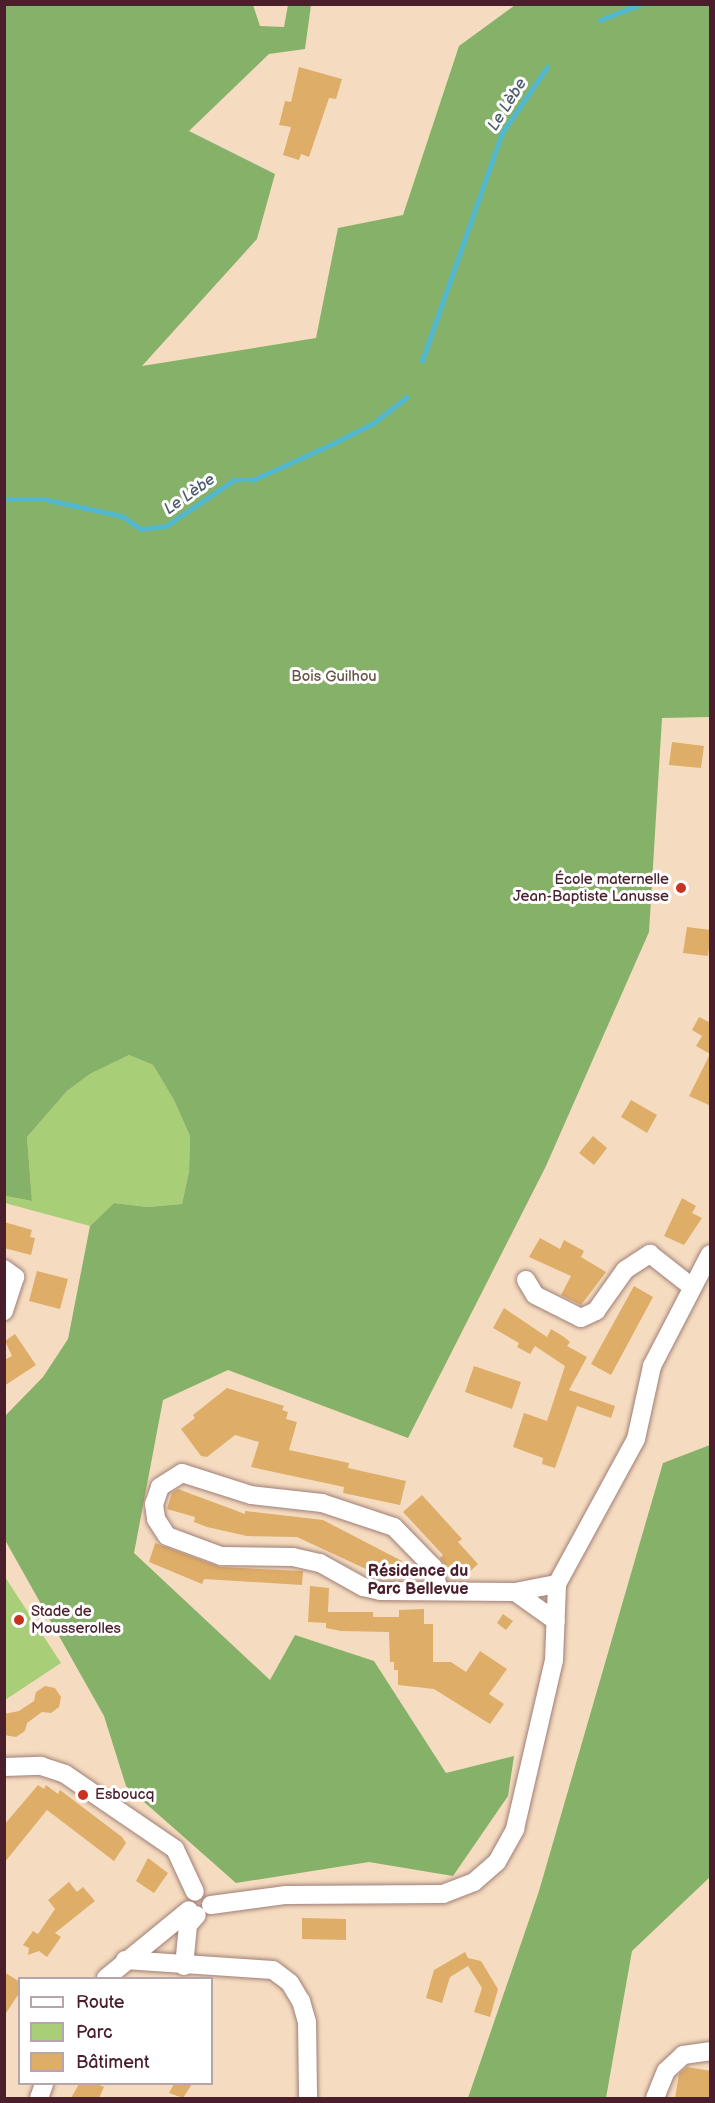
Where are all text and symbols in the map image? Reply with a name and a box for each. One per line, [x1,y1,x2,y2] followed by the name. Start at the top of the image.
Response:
[484,75,532,135] water label: Le Lèbe
[161,470,219,520] water label: Le Lèbe
[291,668,377,686] park label: Bois Guilhou
[513,870,669,905] place label: École maternelle Jean-Baptiste Lanusse
[674,881,688,895] marker: École maternelle Jean-Baptiste Lanusse
[367,1562,469,1600] district label: Résidence du Parc Bellevue
[31,1602,121,1637] place label: Stade de Mousserolles
[12,1613,26,1627] marker: Stade de Mousserolles
[95,1786,154,1804] place label: Esboucq
[76,1788,90,1802] marker: Esboucq
[18,1977,213,2085] legend
[76,1992,125,2013] text: Route
[76,2022,113,2043] text: Parc
[76,2052,150,2073] text: Bâtiment

